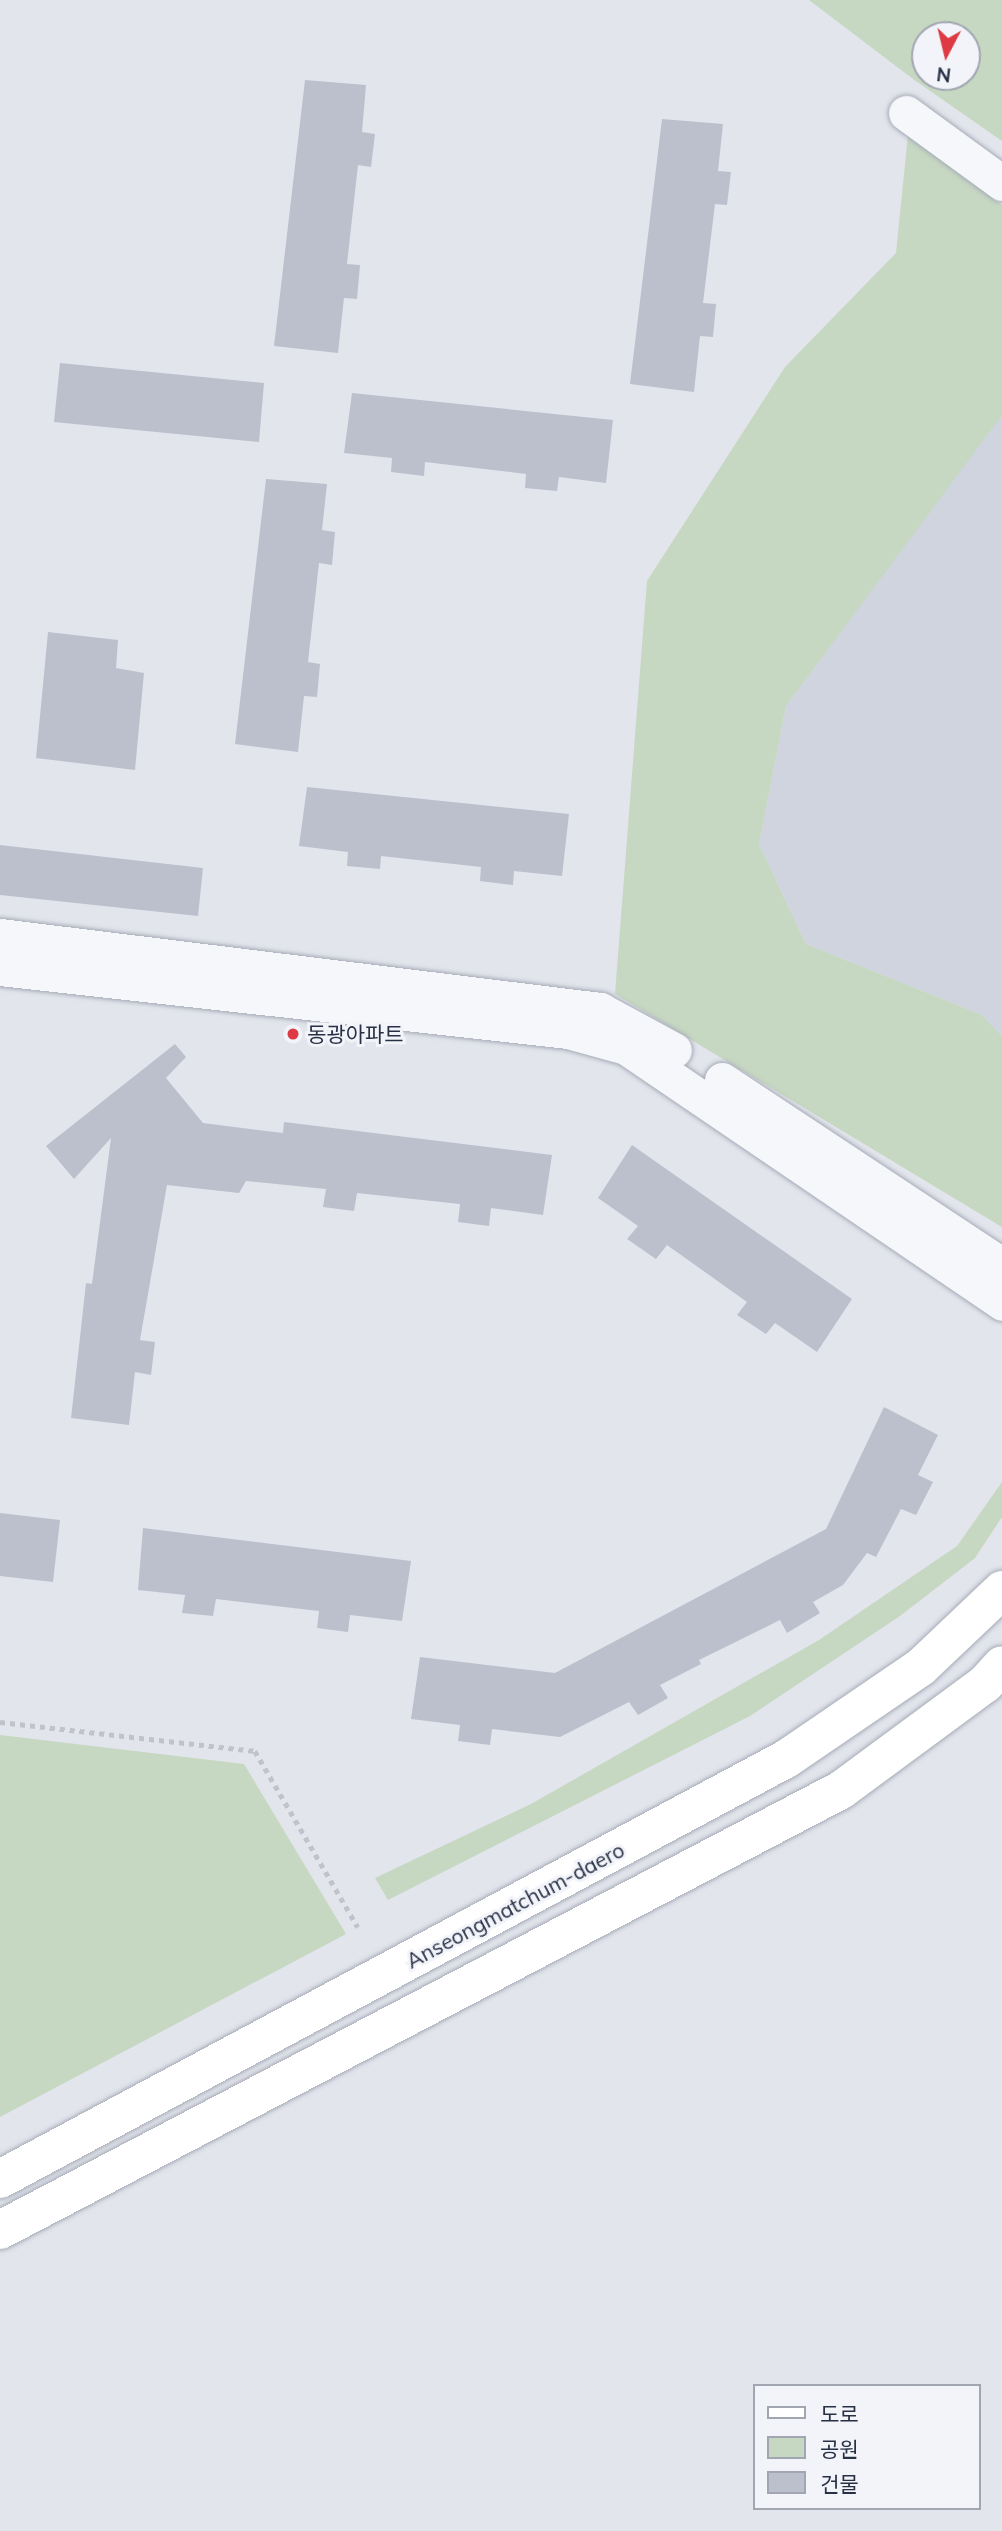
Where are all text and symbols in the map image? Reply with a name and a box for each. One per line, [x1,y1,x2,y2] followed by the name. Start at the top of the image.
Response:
[911,21,981,91] north arrow
[935,62,952,88] text: N
[307,1021,404,1047] place label: 동광아파트
[285,1026,301,1042] marker: 동광아파트
[402,1837,628,1973] street label: Anseongmatchum-daero
[754,2384,981,2510] legend
[820,2401,859,2427] text: 도로
[820,2436,859,2462] text: 공원
[820,2471,859,2497] text: 건물

